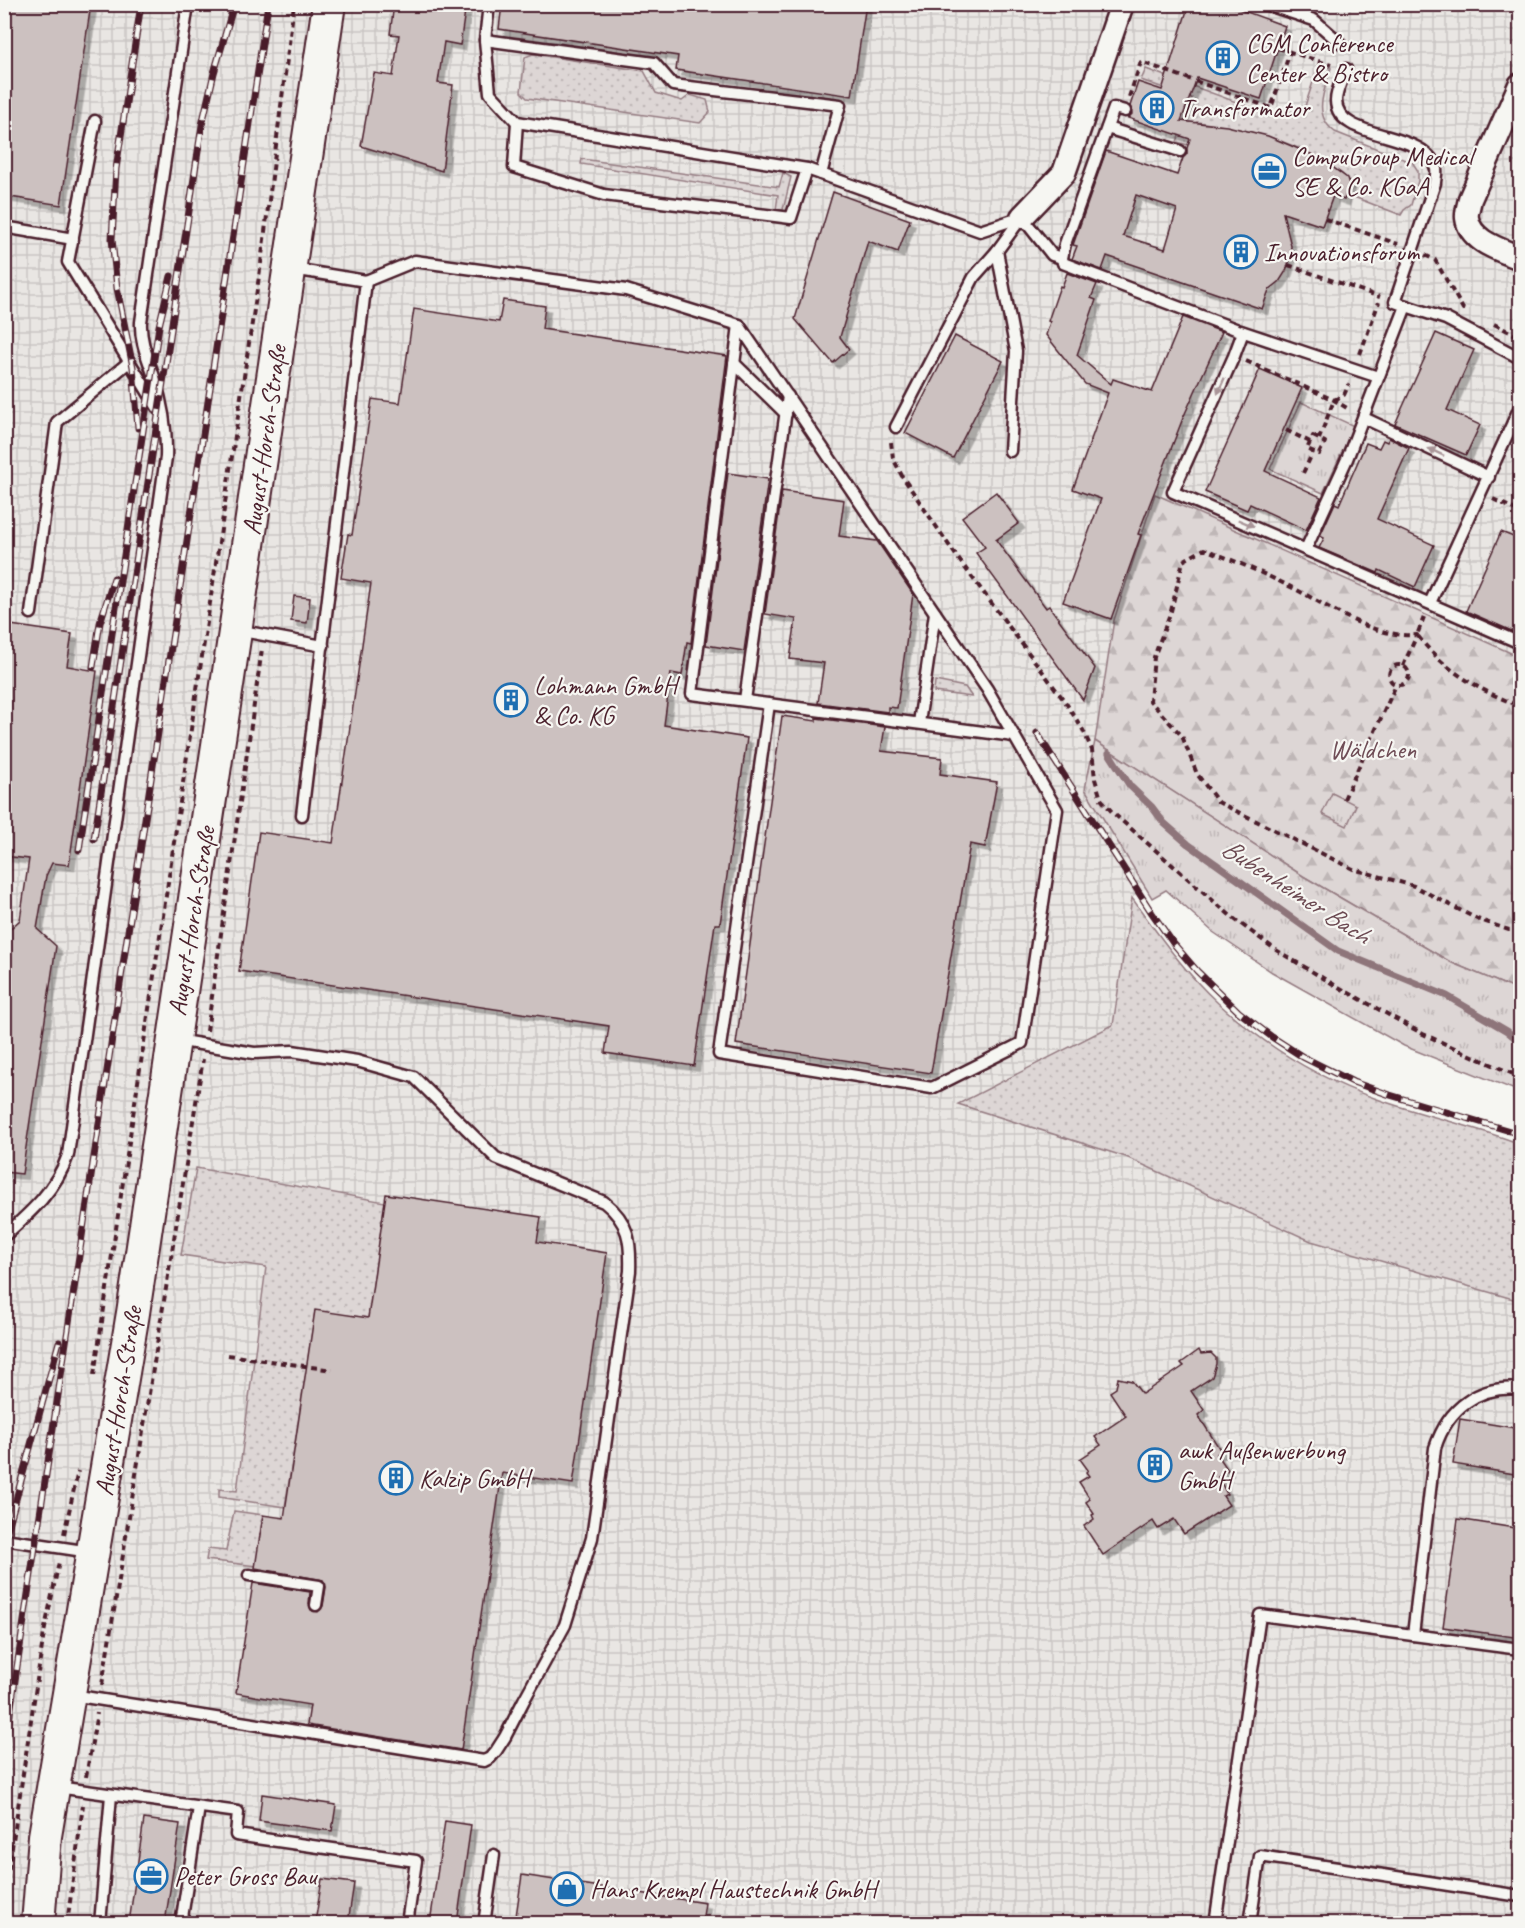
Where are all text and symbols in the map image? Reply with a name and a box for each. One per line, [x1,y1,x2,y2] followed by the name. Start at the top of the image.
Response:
[1246,27,1395,90] place label: CGM Conference Center & Bistro
[1205,40,1241,76] building icon: CGM Conference Center & Bistro
[1139,90,1175,126] building icon: Transformator
[1180,92,1311,125] place label: Transformator
[1292,140,1477,203] place label: CompuGroup Medical SE & Co. KGaA
[1251,153,1287,189] office icon: CompuGroup Medical SE & Co. KGaA
[1223,234,1259,270] building icon: Innovationsforum
[1264,236,1421,269] place label: Innovationsforum
[235,341,294,537] street label: August-Horch-Straße
[1216,377,1226,395] one-way arrow
[1428,447,1445,456] one-way arrow
[1237,518,1255,528] one-way arrow
[534,669,681,732] place label: Lohmann GmbH & Co. KG
[493,682,529,718] building icon: Lohmann GmbH & Co. KG
[1330,733,1417,766] park label: Wäldchen
[160,822,223,1018] street label: August-Horch-Straße
[1215,830,1379,953] water label: Bubenheimer Bach
[87,1302,150,1498] street label: August-Horch-Straße
[1178,1434,1346,1497] place label: awk Außenwerbung GmbH
[1137,1447,1173,1483] building icon: awk Außenwerbung GmbH
[378,1460,414,1496] building icon: Kalzip GmbH
[419,1462,534,1495] place label: Kalzip GmbH
[133,1858,169,1894] office icon: Peter Gross Bau
[174,1860,319,1893] place label: Peter Gross Bau
[549,1871,585,1907] shop icon: Hans Krempl Haustechnik GmbH
[590,1873,881,1906] place label: Hans Krempl Haustechnik GmbH

